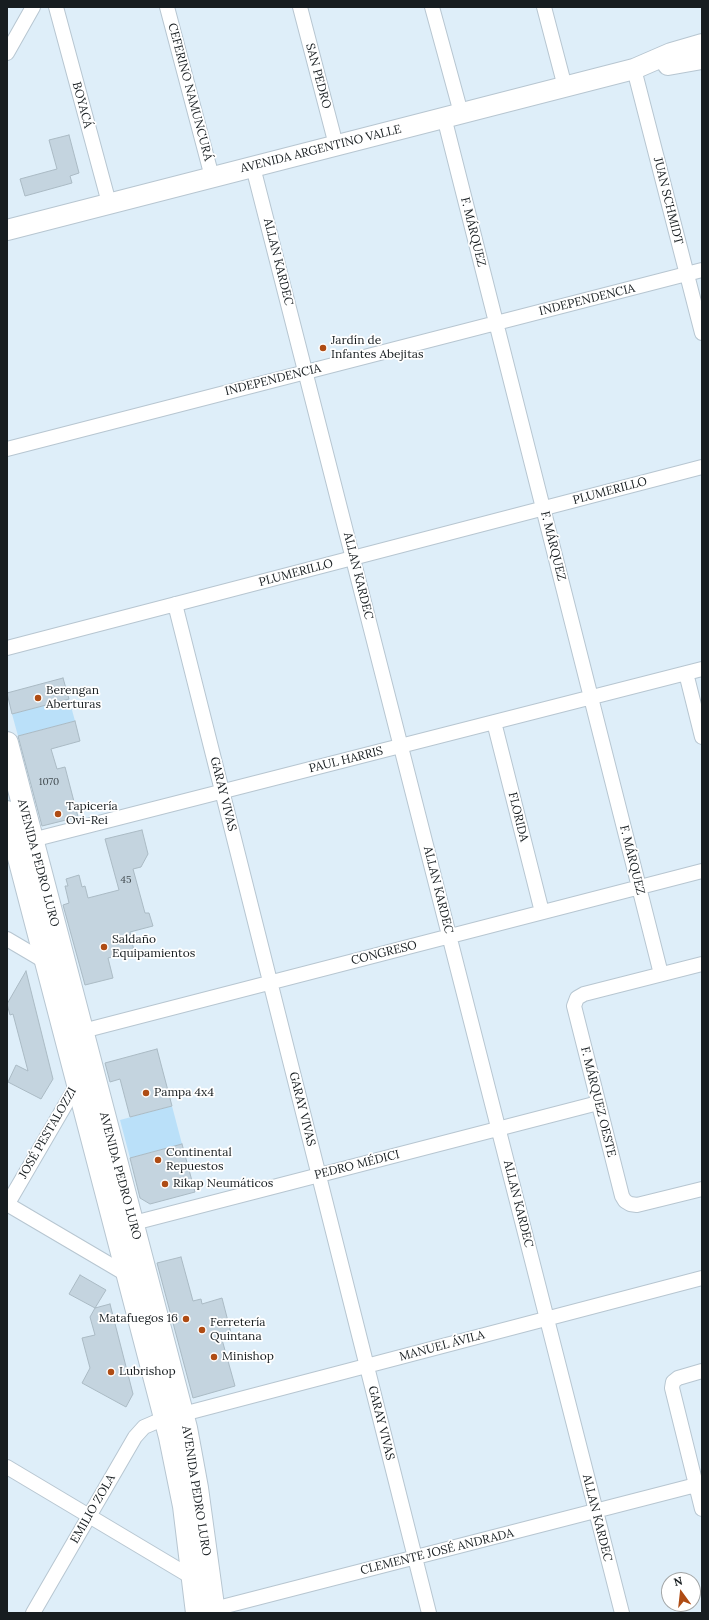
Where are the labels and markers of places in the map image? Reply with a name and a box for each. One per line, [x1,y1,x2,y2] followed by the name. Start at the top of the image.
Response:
[331,334,424,362] place label: Jardín de Infantes Abejitas
[318,343,328,353] marker: Jardín de Infantes Abejitas
[46,684,101,712] place label: Berengan Aberturas
[33,693,43,703] marker: Berengan Aberturas
[66,800,118,828] place label: Tapicería Ovi-Rei
[53,809,63,819] marker: Tapicería Ovi-Rei
[112,933,195,961] place label: Saldaño Equipamientos
[99,942,109,952] marker: Saldaño Equipamientos
[154,1086,214,1100] place label: Pampa 4x4
[141,1088,151,1098] marker: Pampa 4x4
[166,1146,232,1174] place label: Continental Repuestos
[153,1155,163,1165] marker: Continental Repuestos
[173,1177,273,1191] place label: Rikap Neumáticos
[160,1179,170,1189] marker: Rikap Neumáticos
[99,1312,178,1326] place label: Matafuegos 16
[181,1314,191,1324] marker: Matafuegos 16
[210,1316,266,1344] place label: Ferretería Quintana
[197,1325,207,1335] marker: Ferretería Quintana
[222,1350,274,1364] place label: Minishop
[209,1352,219,1362] marker: Minishop
[119,1365,176,1379] place label: Lubrishop
[106,1367,116,1377] marker: Lubrishop

